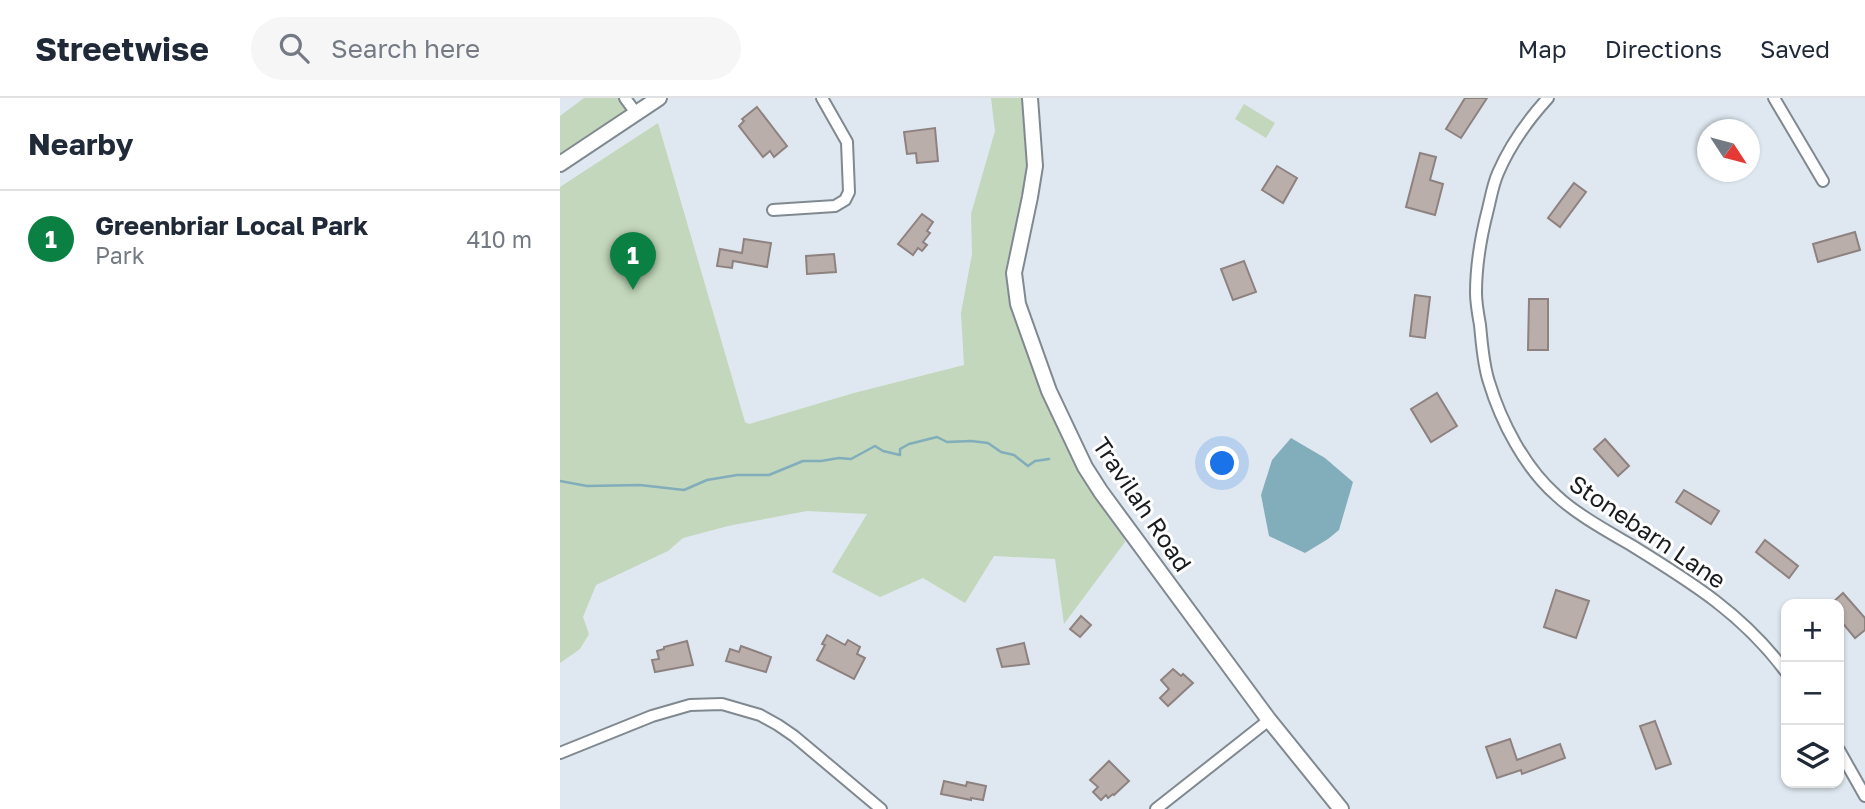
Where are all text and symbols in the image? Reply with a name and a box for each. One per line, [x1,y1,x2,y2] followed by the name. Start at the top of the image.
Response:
[251,17,741,80] search box
[35,29,209,68] text: Streetwise
[275,29,313,67] icon: search
[331,33,480,64] text: Search here
[1518,34,1567,63] text: Map
[1605,34,1722,63] text: Directions
[1760,34,1830,63] text: Saved
[1697,119,1760,182] north arrow
[28,126,133,162] text: Nearby
[95,210,368,241] text: Greenbriar Local Park
[45,225,57,253] text: 1
[466,225,532,253] text: 410 m
[610,232,656,290] pin: 1
[95,241,145,269] text: Park
[1087,431,1199,577] street label: Travilah Road
[1205,446,1239,480] your location
[1564,468,1732,594] street label: Stonebarn Lane
[1781,599,1844,788] map controls
[1781,599,1844,662] button: +
[1781,662,1844,725] button: −
[1781,725,1844,788] button: layers

